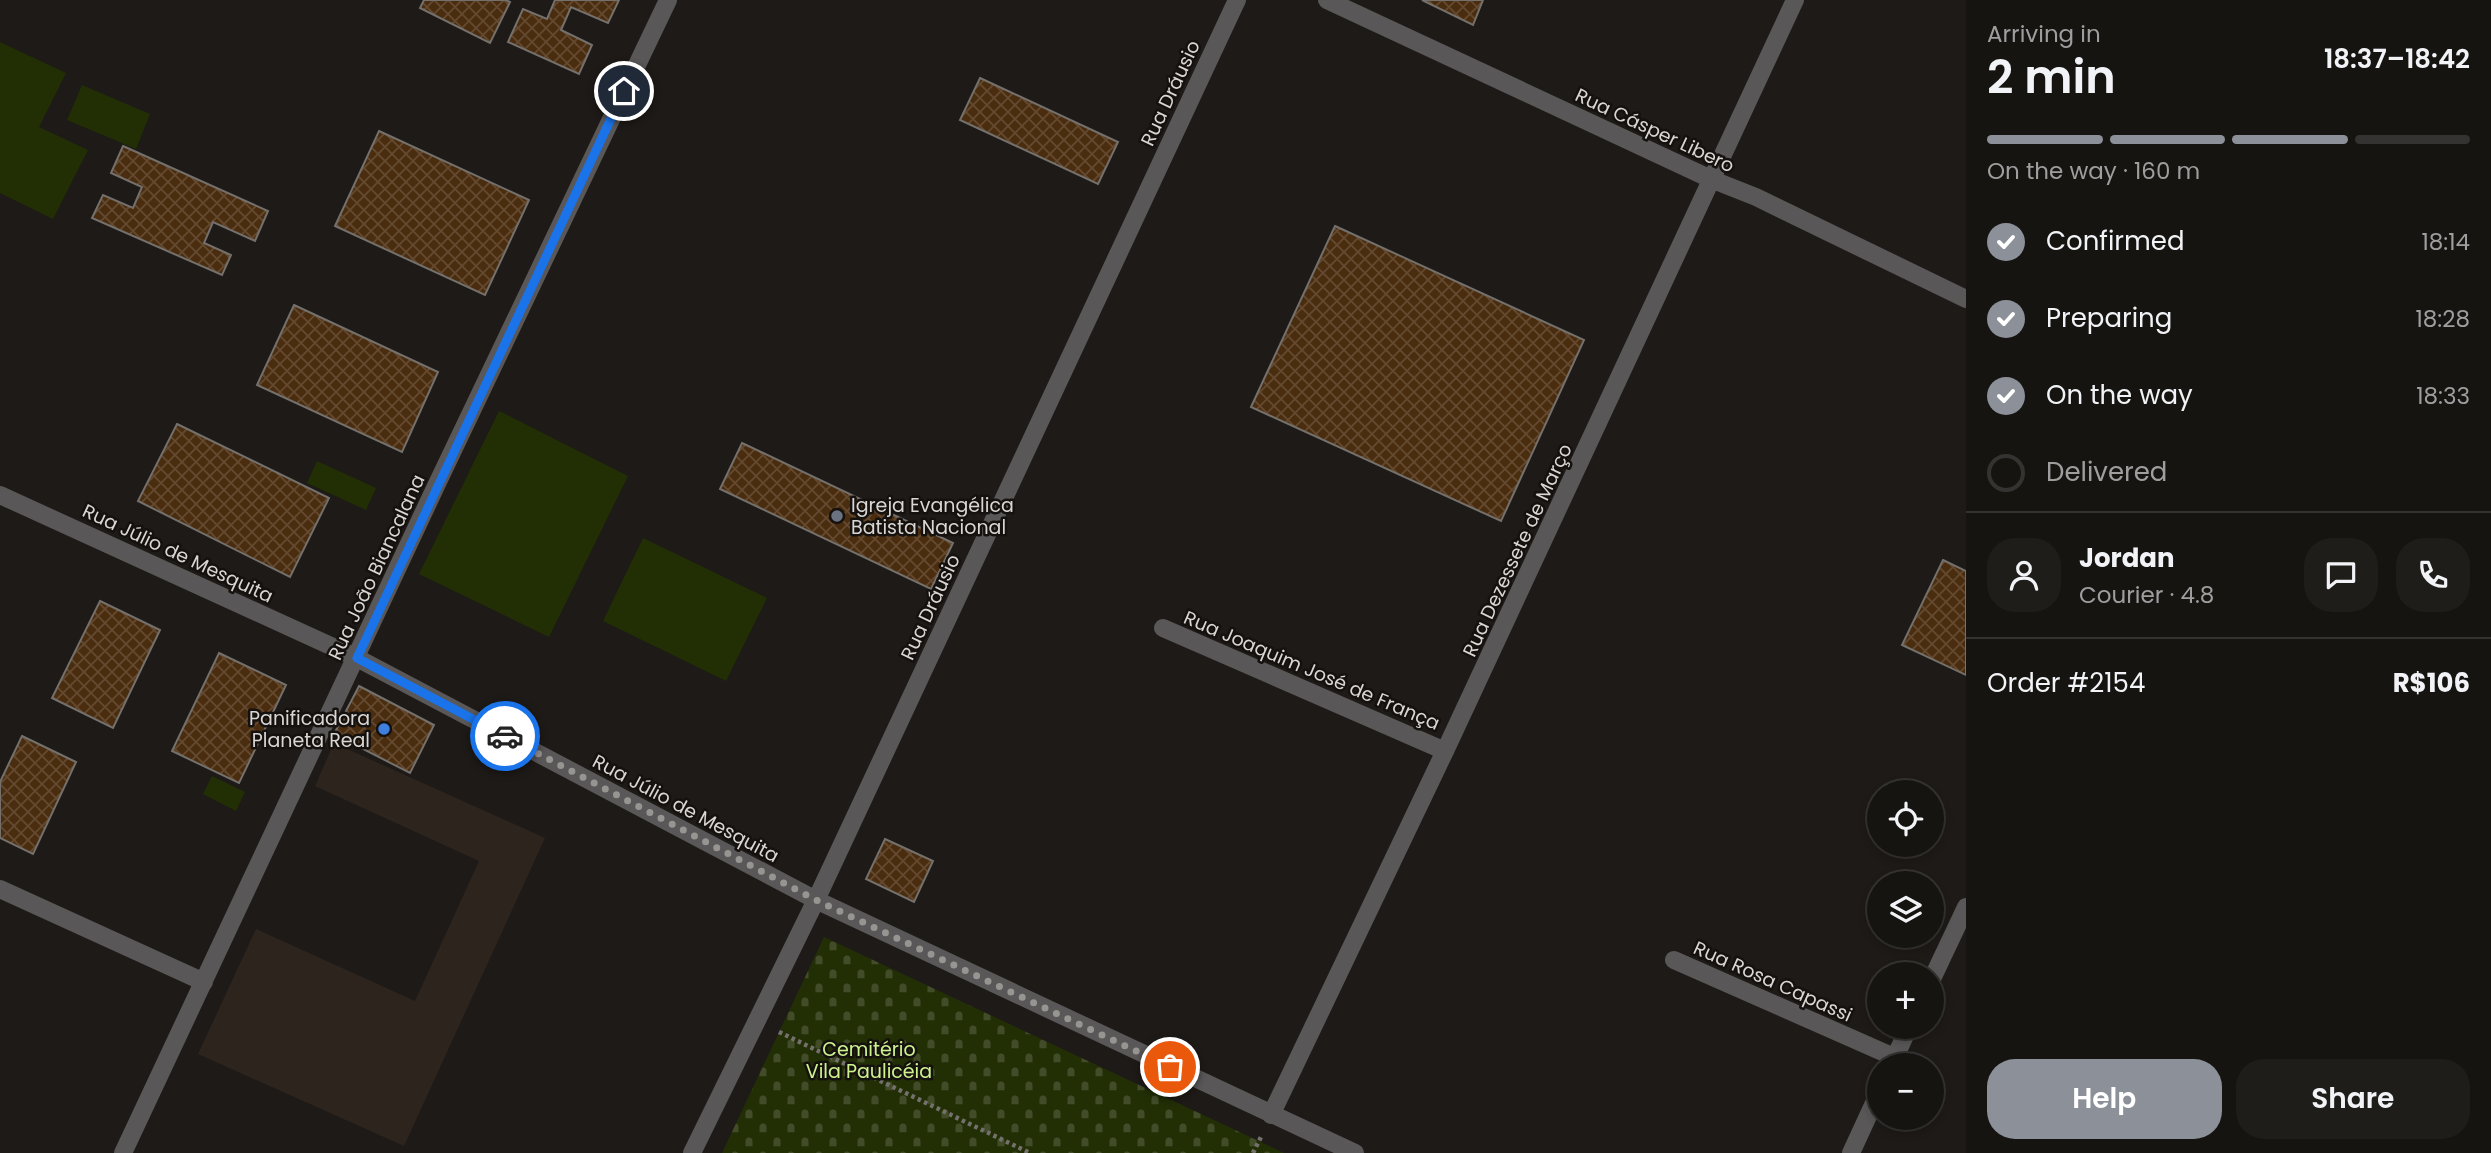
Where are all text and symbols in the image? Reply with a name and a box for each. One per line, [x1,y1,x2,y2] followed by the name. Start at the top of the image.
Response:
[1987,18,2101,50] text: Arriving in
[1134,36,1207,151] street label: Rua Dráusio
[2324,41,2470,77] text: 18:37–18:42
[1987,45,2116,109] text: 2 min
[594,61,654,121] pin
[605,72,643,110] icon: home
[1571,82,1739,179] street label: Rua Cásper Libero
[1987,155,2200,187] text: On the way · 160 m
[1987,223,2025,261] icon: check
[2046,223,2184,259] text: Confirmed
[2421,226,2470,258] text: 18:14
[1987,300,2025,338] icon: check
[2046,300,2172,336] text: Preparing
[2415,303,2470,335] text: 18:28
[1987,377,2025,415] icon: check
[2046,377,2193,413] text: On the way
[2416,380,2470,412] text: 18:33
[1456,439,1579,661] street label: Rua Dezessete de Março
[2046,454,2167,490] text: Delivered
[321,470,431,665] street label: Rua João Biancalana
[851,492,1014,541] place label: Igreja Evangélica Batista Nacional
[78,497,278,610] street label: Rua Júlio de Mesquita
[829,508,845,524] marker: Igreja Evangélica Batista Nacional
[1987,538,2061,612] button: person
[2304,538,2378,612] button: chat
[2396,538,2470,612] button: phone
[2079,540,2175,576] text: Jordan
[894,550,967,665] street label: Rua Dráusio
[2079,579,2214,611] text: Courier · 4.8
[1180,604,1444,737] street label: Rua Joaquim José de França
[1987,665,2145,701] text: Order #2154
[2393,665,2470,701] text: R$106
[470,701,540,771] courier
[249,705,370,754] place label: Panificadora Planeta Real
[486,717,524,755] icon: car
[376,721,392,737] marker: Panificadora Planeta Real
[588,748,784,869] street label: Rua Júlio de Mesquita
[1867,780,1944,1130] map controls
[1867,780,1944,857] button: locate
[1867,871,1944,948] button: layers
[1689,934,1856,1029] street label: Rua Rosa Capassi
[1867,962,1944,1039] button: +
[806,1036,932,1085] park label: Cemitério Vila Paulicéia
[1140,1037,1200,1097] pin
[1151,1048,1189,1086] icon: bag
[1867,1053,1944,1130] button: −
[1987,1059,2222,1139] button: Help
[2236,1059,2470,1139] button: Share

